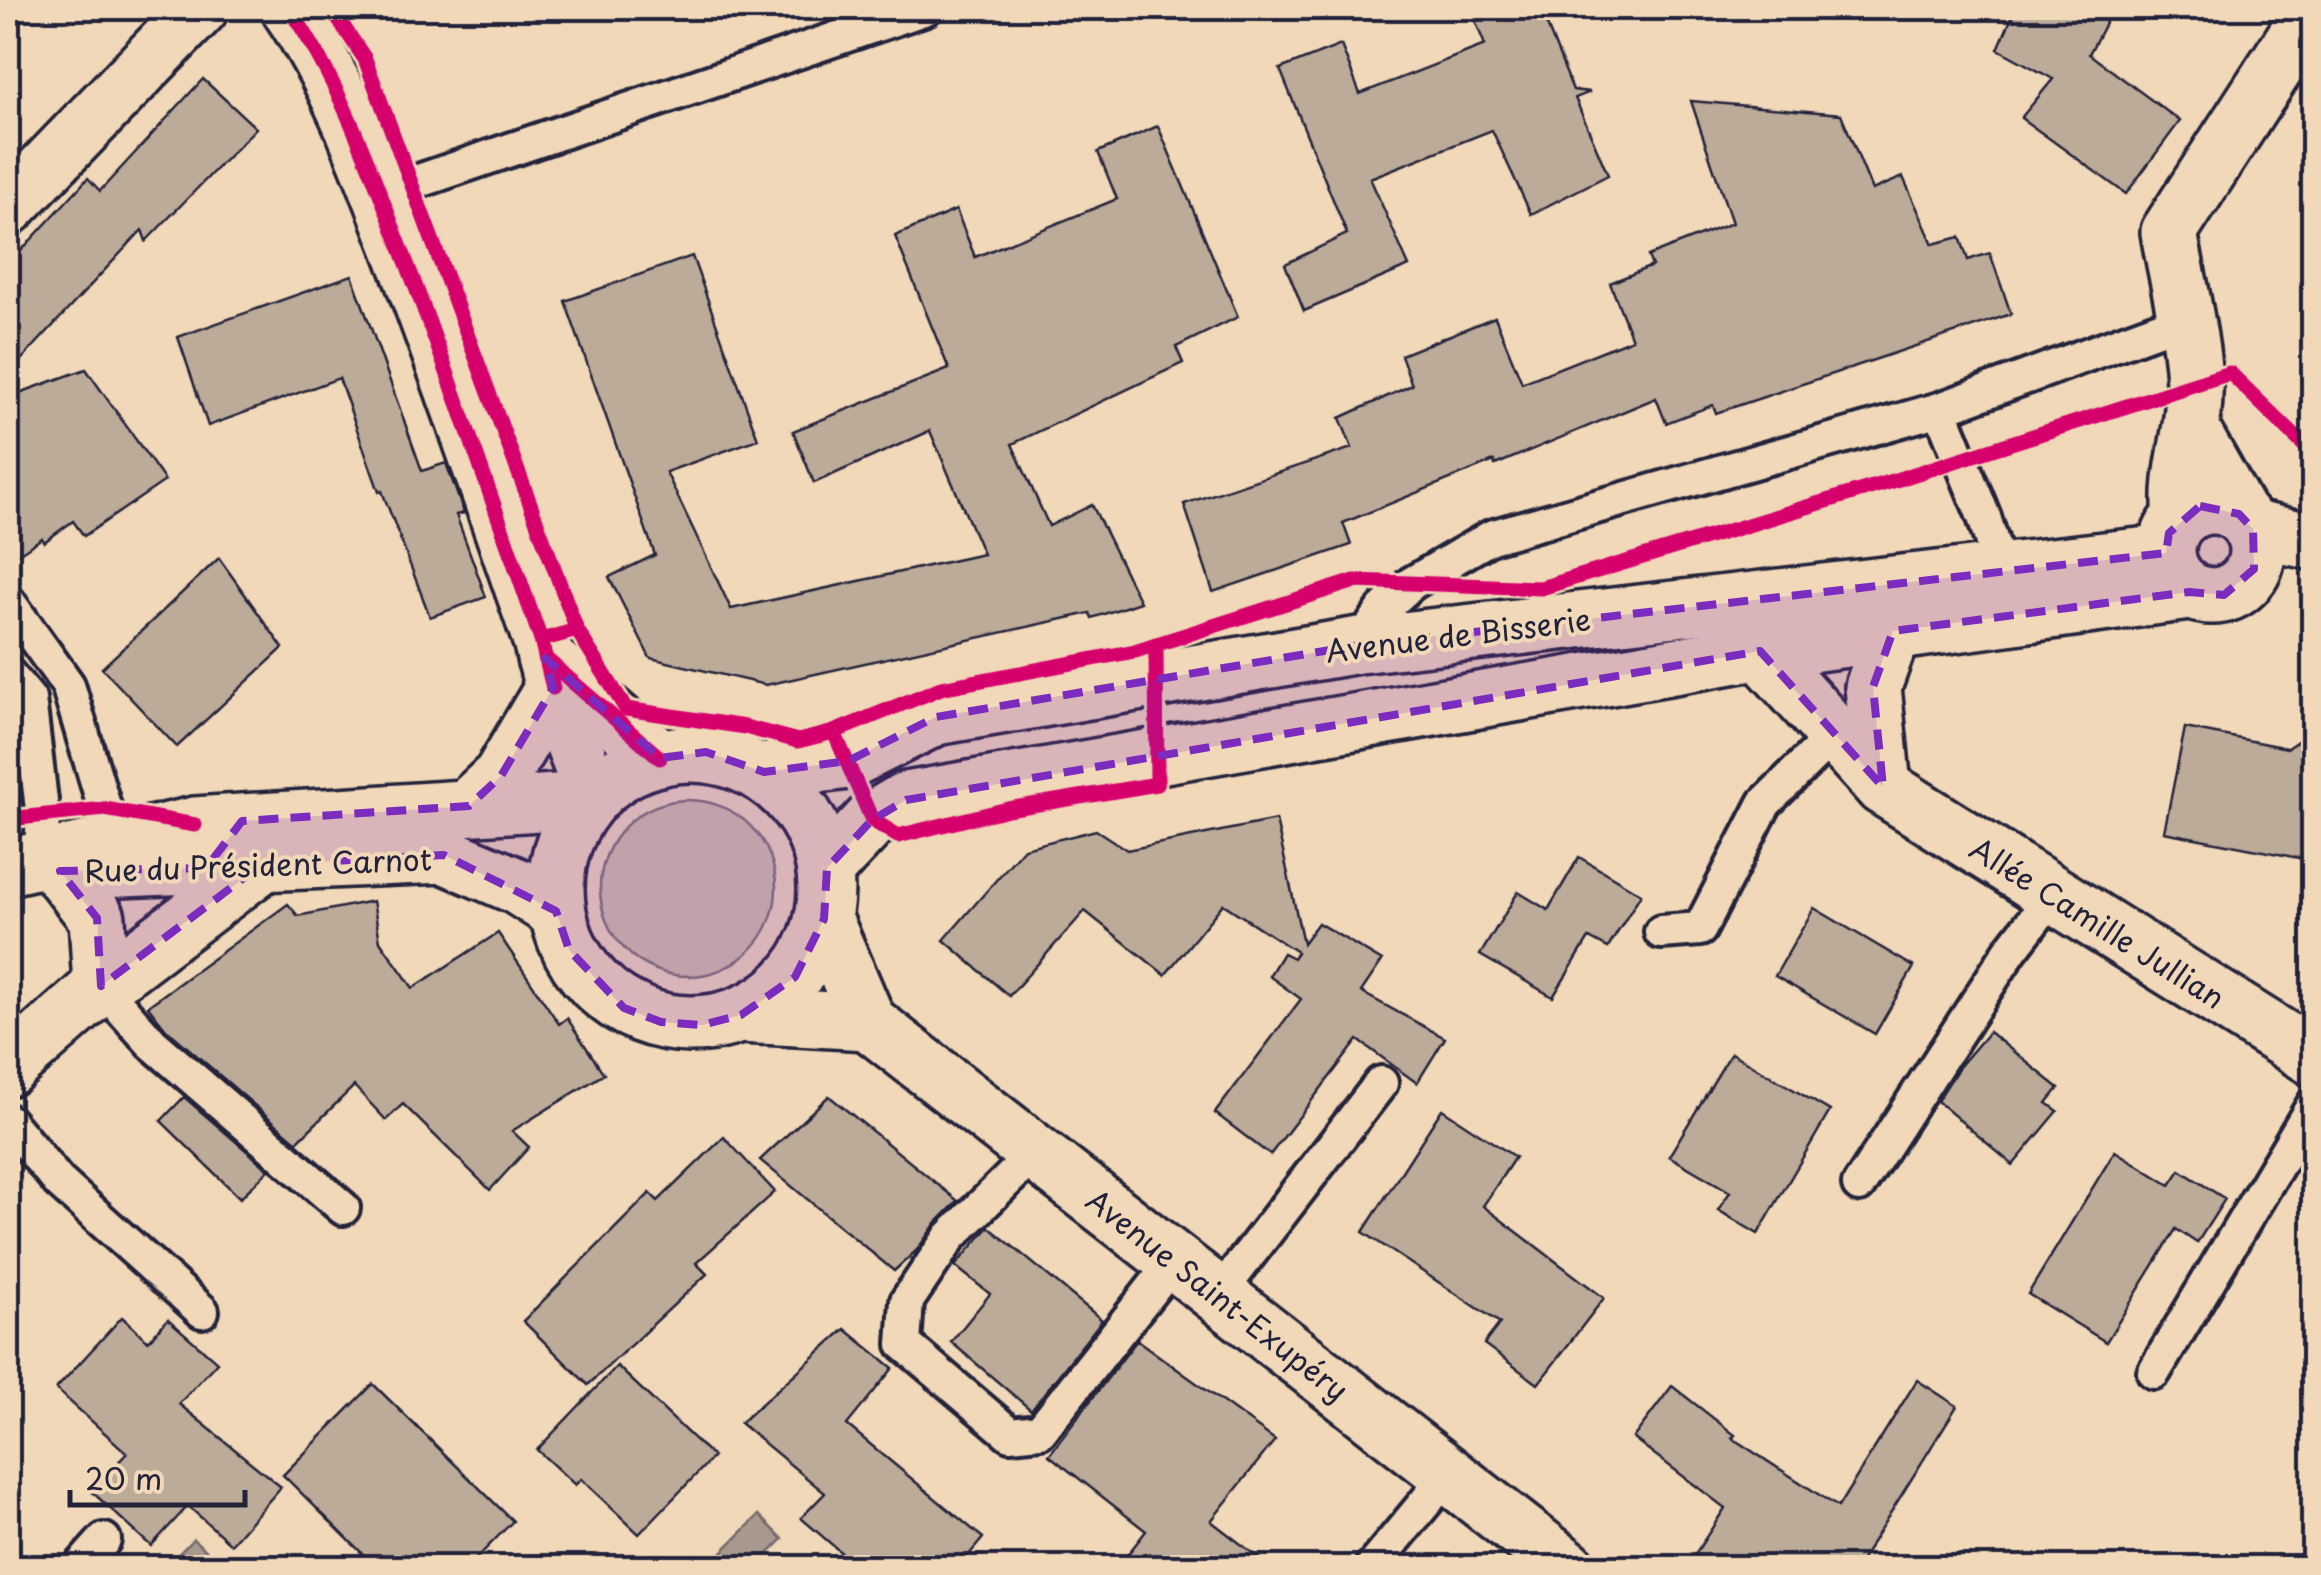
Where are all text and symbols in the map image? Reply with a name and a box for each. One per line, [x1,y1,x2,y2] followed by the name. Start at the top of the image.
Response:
[1323,595,1593,673] street label: Avenue de Bisserie
[1962,825,2234,1019] street label: Allée Camille Jullian
[84,835,432,893] street label: Rue du Président Carnot
[1077,1177,1359,1411] street label: Avenue Saint-Exupéry
[70,1445,245,1507] scale bar
[85,1455,162,1500] text: 20 m

